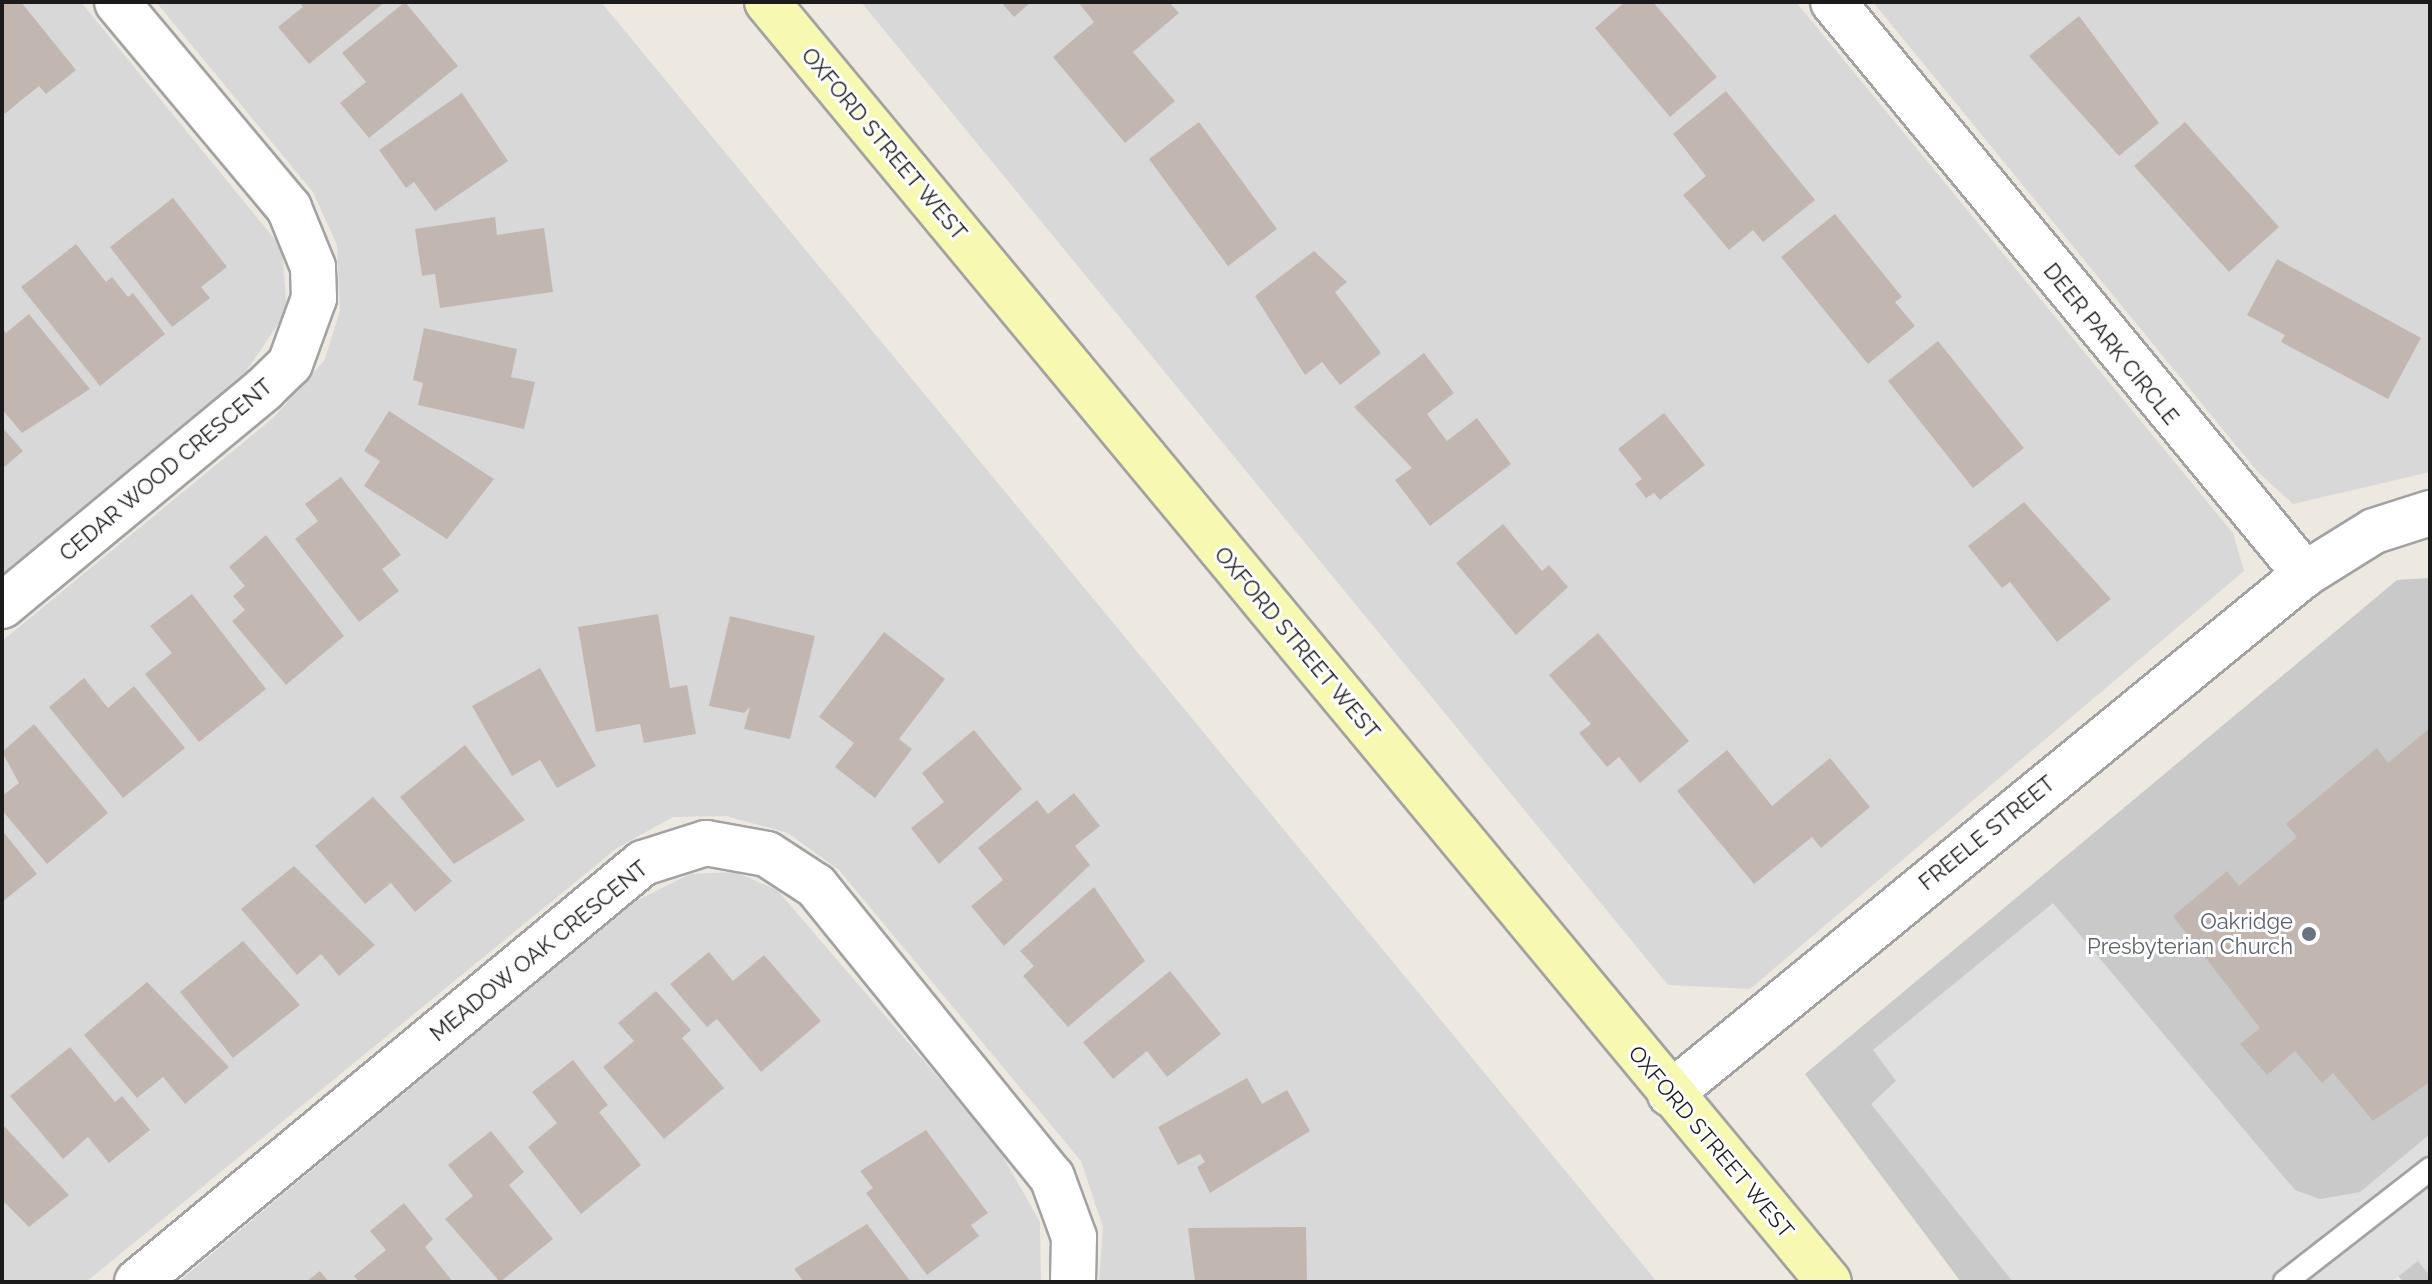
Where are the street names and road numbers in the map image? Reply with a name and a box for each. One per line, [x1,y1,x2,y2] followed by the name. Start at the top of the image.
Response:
[795,42,973,246] street label: OXFORD STREET WEST
[2038,258,2184,430] street label: DEER PARK CIRCLE
[54,373,278,567] street label: CEDAR WOOD CRESCENT
[1208,541,1386,745] street label: OXFORD STREET WEST
[1914,770,2060,896] street label: FREELE STREET
[424,855,654,1047] street label: MEADOW OAK CRESCENT
[1622,1040,1800,1244] street label: OXFORD STREET WEST

